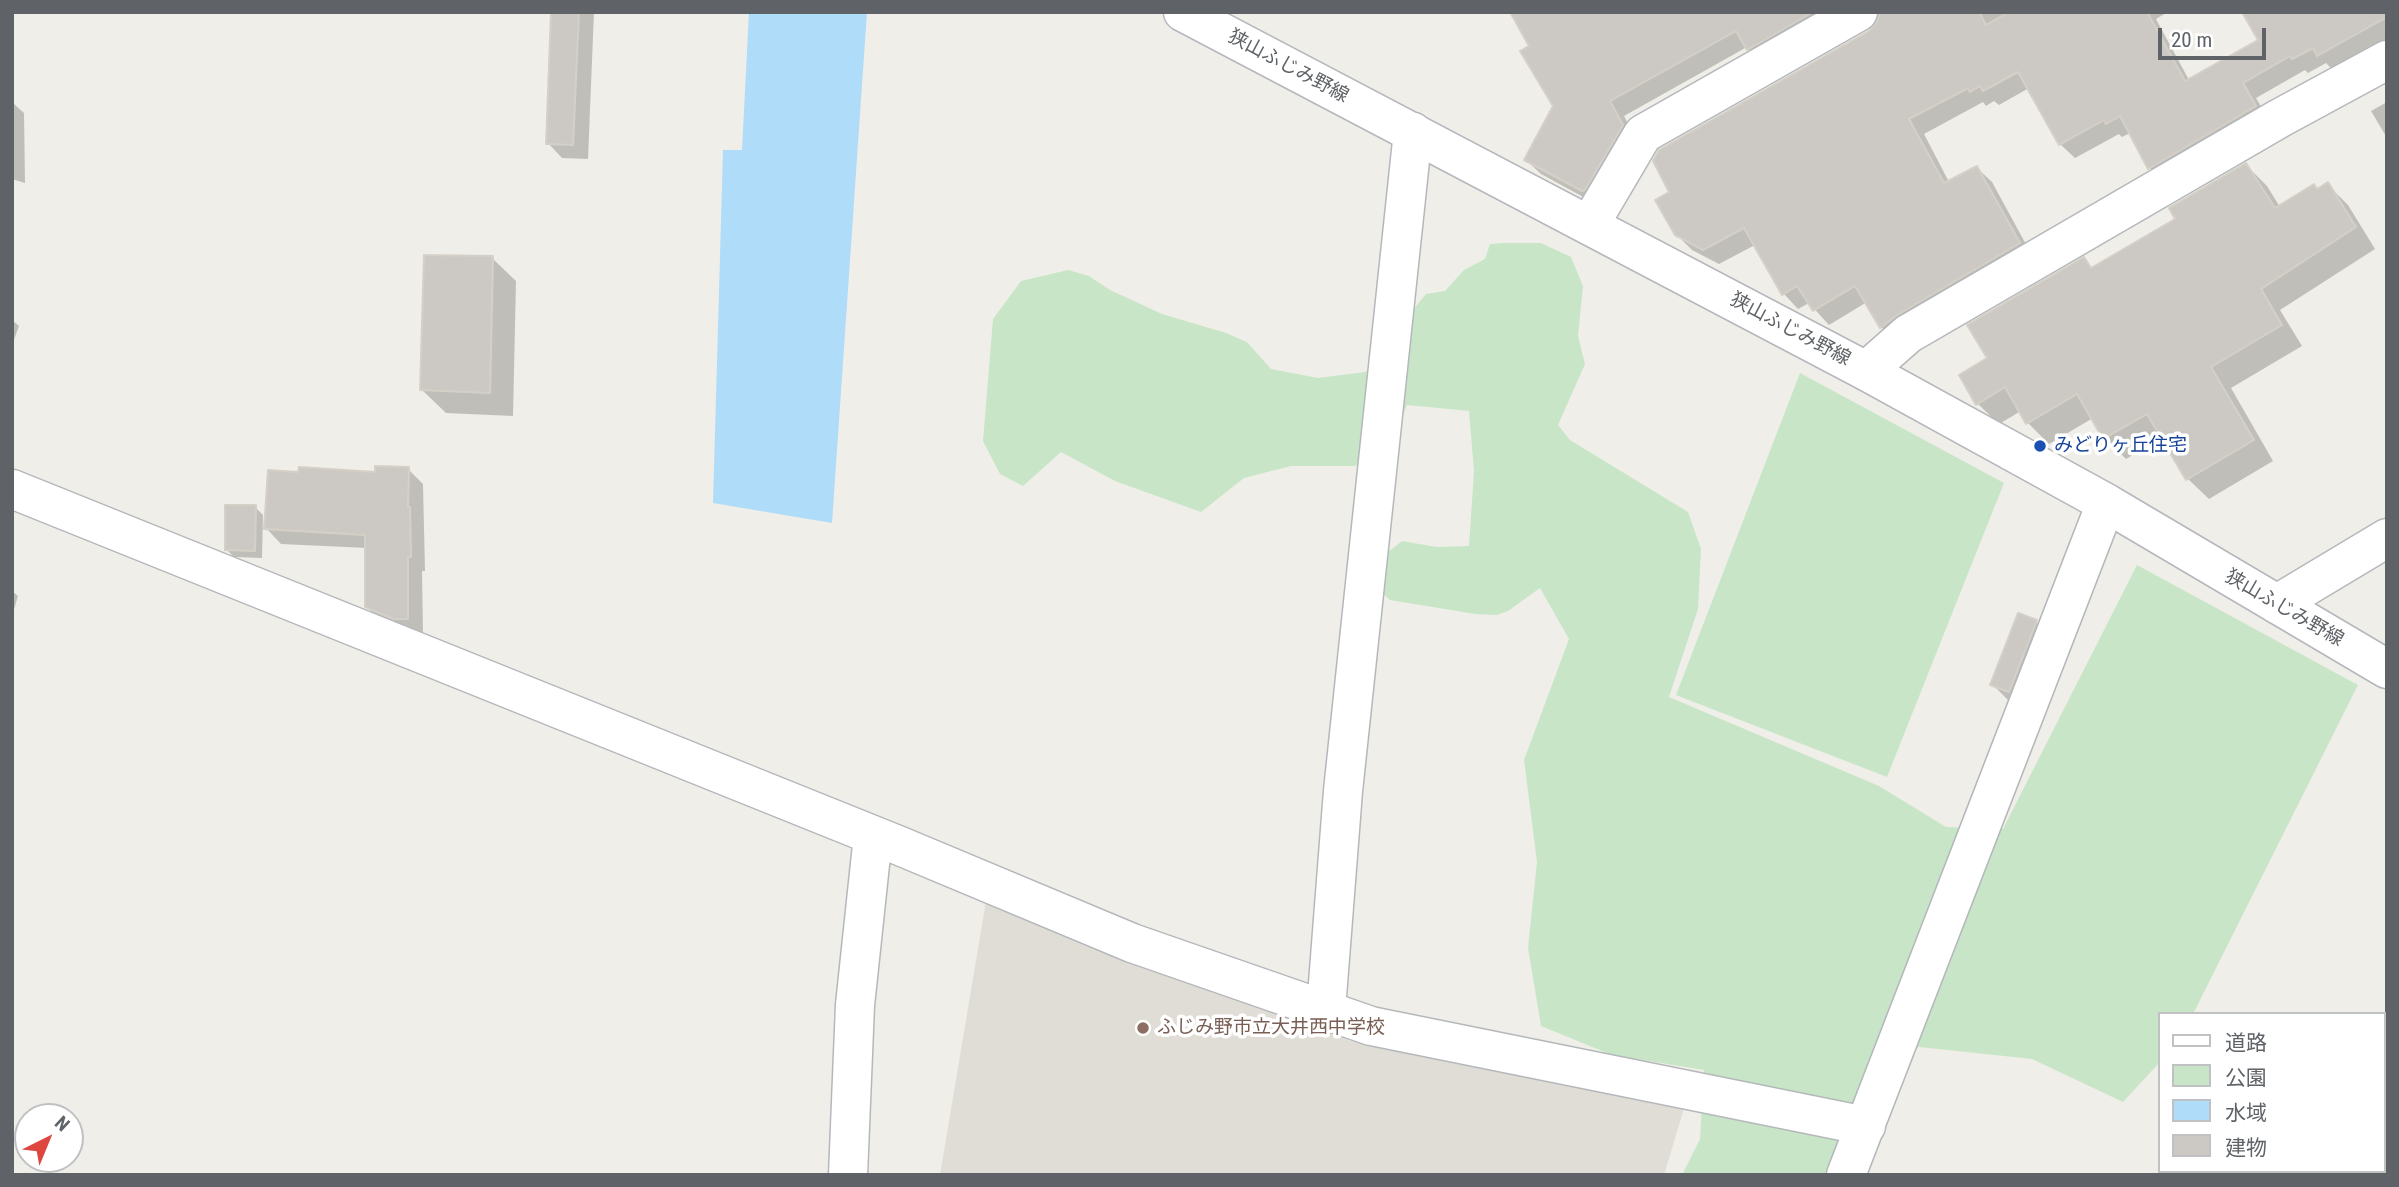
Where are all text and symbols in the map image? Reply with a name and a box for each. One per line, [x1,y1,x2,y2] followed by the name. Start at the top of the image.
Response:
[2161,14,2270,58] scale bar
[1224,26,1352,108] street label: 狭山ふじみ野線
[2171,28,2212,52] text: 20 m
[1726,289,1854,371] street label: 狭山ふじみ野線
[2054,435,2187,457] place label: みどりヶ丘住宅
[2032,438,2048,454] marker: みどりヶ丘住宅
[2221,566,2347,652] street label: 狭山ふじみ野線
[2158,1012,2385,1173] legend
[1157,1017,1385,1039] place label: ふじみ野市立大井西中学校
[1135,1020,1151,1036] marker: ふじみ野市立大井西中学校
[2225,1031,2267,1055] text: 道路
[2225,1066,2267,1090] text: 公園
[2225,1101,2267,1125] text: 水域
[14,1103,84,1173] north arrow
[50,1111,74,1136] text: N
[2225,1136,2267,1160] text: 建物

